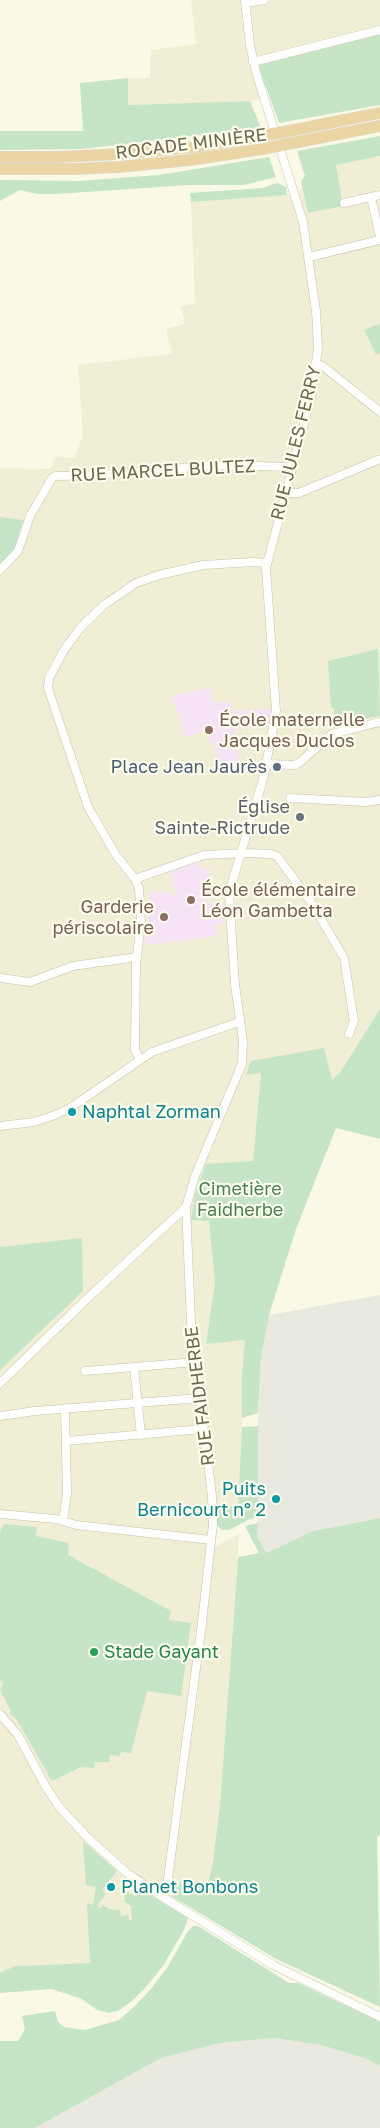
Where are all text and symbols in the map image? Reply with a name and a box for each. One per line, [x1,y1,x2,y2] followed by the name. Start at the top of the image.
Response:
[114,124,268,164] street label: ROCADE MINIÈRE
[266,364,326,522] street label: RUE JULES FERRY
[70,455,256,487] street label: RUE MARCEL BULTEZ
[219,709,365,752] place label: École maternelle Jacques Duclos
[203,724,215,736] marker: École maternelle Jacques Duclos
[110,756,267,778] place label: Place Jean Jaurès
[271,761,283,773] marker: Place Jean Jaurès
[155,796,290,839] place label: Église Sainte-Rictrude
[294,811,306,823] marker: Église Sainte-Rictrude
[201,879,356,922] place label: École élémentaire Léon Gambetta
[185,894,197,906] marker: École élémentaire Léon Gambetta
[52,896,154,939] place label: Garderie périscolaire
[158,911,170,923] marker: Garderie périscolaire
[82,1101,221,1123] place label: Naphtal Zorman
[66,1106,78,1118] marker: Naphtal Zorman
[197,1178,283,1220] park label: Cimetière Faidherbe
[181,1325,219,1467] street label: RUE FAIDHERBE
[137,1478,266,1520] place label: Puits Bernicourt n° 2
[270,1493,282,1505] marker: Puits Bernicourt n° 2
[104,1641,219,1663] place label: Stade Gayant
[88,1646,100,1658] marker: Stade Gayant
[121,1876,258,1898] place label: Planet Bonbons
[105,1881,117,1893] marker: Planet Bonbons

